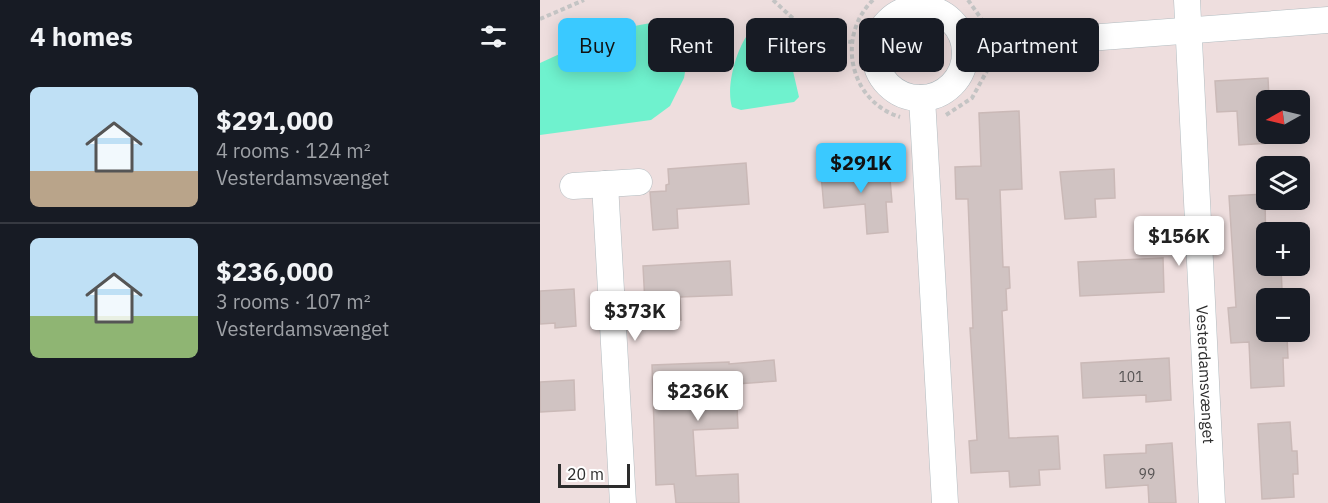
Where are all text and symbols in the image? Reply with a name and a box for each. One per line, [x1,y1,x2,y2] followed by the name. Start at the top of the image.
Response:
[558,18,636,72] chip: Buy
[648,18,734,72] chip: Rent
[746,18,847,72] chip: Filters
[859,18,944,72] chip: New
[956,18,1099,72] chip: Apartment
[30,19,133,53] text: 4 homes
[477,20,510,53] icon: filters
[1256,90,1310,144] north arrow
[1256,90,1310,342] map controls
[216,103,333,137] text: $291,000
[78,111,150,183] icon: home
[216,137,371,164] text: 4 rooms · 124 m²
[819,143,903,194] pin: $291K
[830,149,892,176] text: $291K
[1256,156,1310,210] button: layers
[216,164,389,191] text: Vesterdamsvænget
[1137,216,1221,267] pin: $156K
[1148,222,1210,249] text: $156K
[1256,222,1310,276] button: +
[216,254,333,288] text: $236,000
[78,262,150,334] icon: home
[216,288,371,315] text: 3 rooms · 107 m²
[1256,288,1310,342] button: −
[593,291,677,342] pin: $373K
[604,297,666,324] text: $373K
[1192,305,1219,444] street label: Vesterdamsvænget
[216,315,389,342] text: Vesterdamsvænget
[1118,368,1144,386] house number: 101
[656,371,740,422] pin: $236K
[667,377,729,404] text: $236K
[558,461,630,488] scale bar
[567,464,604,484] text: 20 m
[1139,465,1155,483] house number: 99

